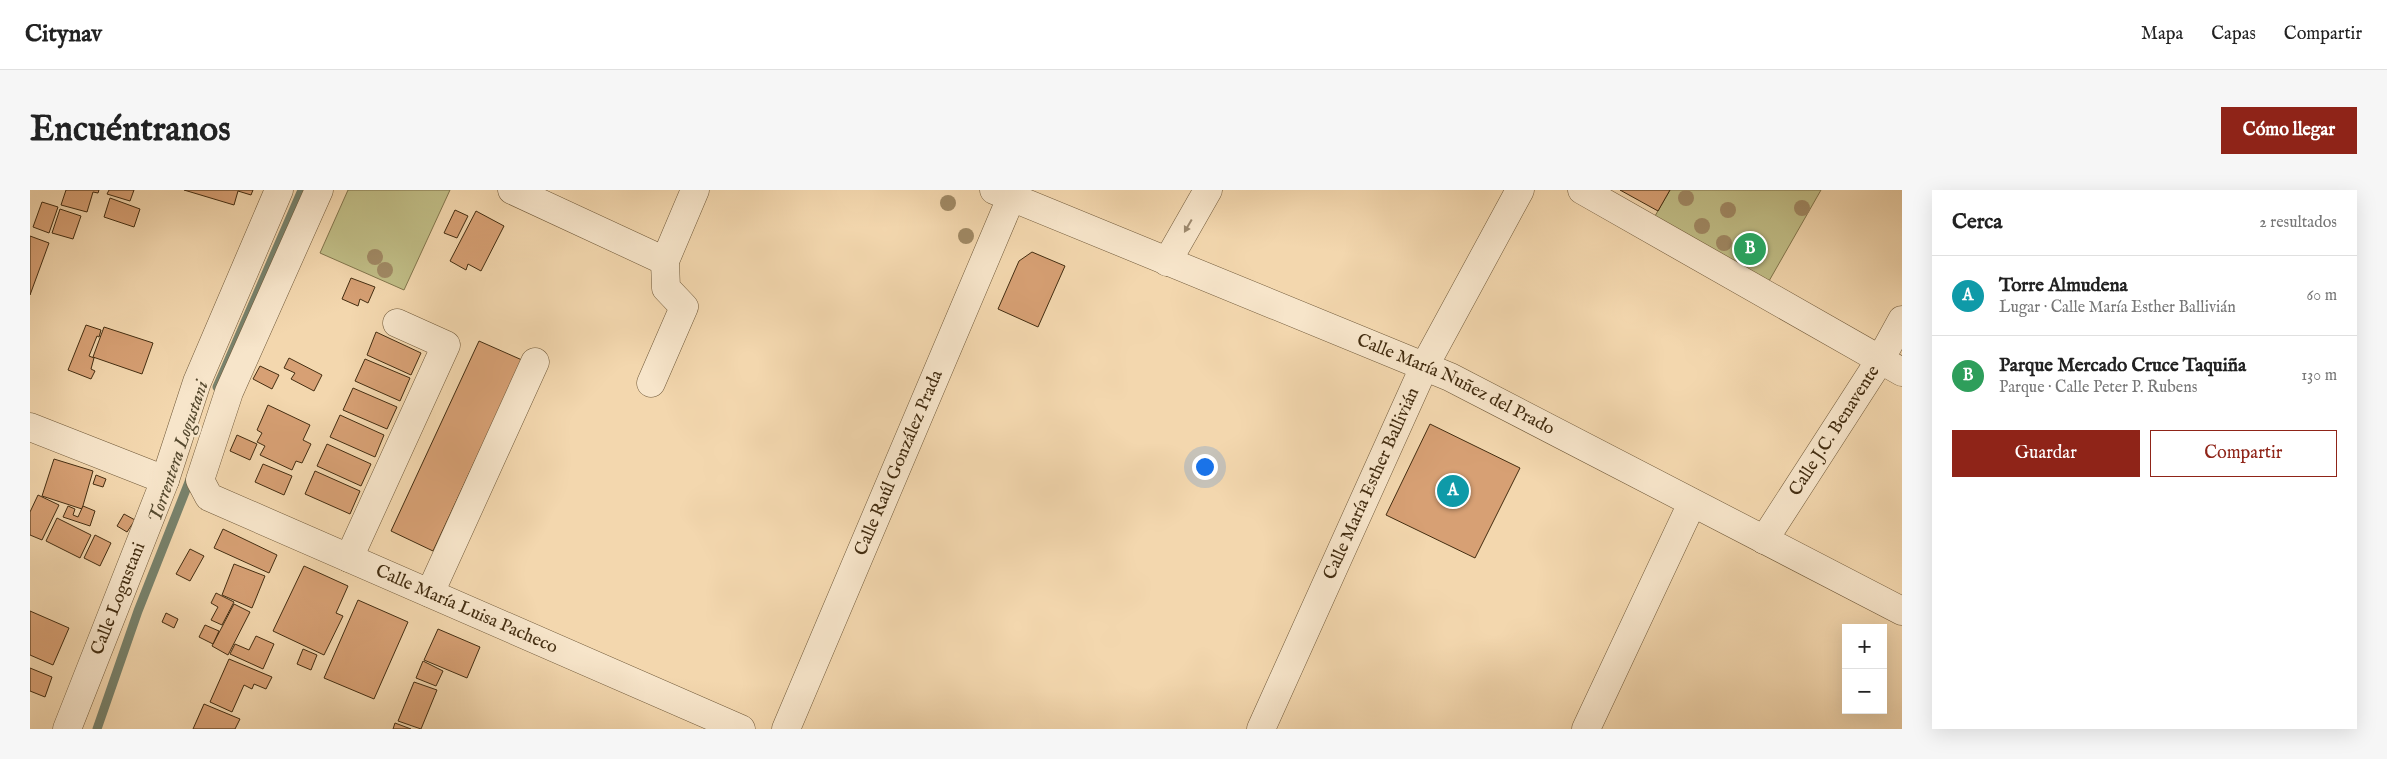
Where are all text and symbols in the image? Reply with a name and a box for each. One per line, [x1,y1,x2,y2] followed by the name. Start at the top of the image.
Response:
[25,19,102,50] text: Citynav
[2141,23,2183,46] text: Mapa
[2211,23,2256,46] text: Capas
[2284,23,2362,46] text: Compartir
[2221,107,2357,154] button: Cómo llegar
[30,108,230,153] text: Encuéntranos
[1952,209,2002,236] text: Cerca
[2259,213,2337,233] text: 2 resultados
[1184,219,1192,233] one-way arrow
[1734,230,1766,268] pin: B
[1999,274,2128,298] text: Torre Almudena
[1963,286,1973,306] text: A
[2307,286,2337,306] text: 60 m
[1999,298,2236,318] text: Lugar · Calle María Esther Ballivián
[1353,328,1559,441] street label: Calle María Nuñez del Prado
[1999,354,2246,378] text: Parque Mercado Cruce Taquiña
[1784,361,1885,500] street label: Calle J.C. Benavente
[849,366,948,559] street label: Calle Raúl González Prada
[1963,366,1973,386] text: B
[2301,366,2337,386] text: 130 m
[143,376,215,526] water label: Torrentera Logustani
[1999,378,2197,398] text: Parque · Calle Peter P. Rubens
[1318,384,1425,583] street label: Calle María Esther Ballivián
[1952,430,2140,477] button: Guardar
[2150,430,2337,477] button: Compartir
[1192,454,1218,480] your location
[1437,472,1469,510] pin: A
[86,539,151,658] street label: Calle Logustani
[372,559,562,659] street label: Calle María Luisa Pacheco
[1842,624,1887,714] map controls
[1842,624,1887,669] button: +
[1842,669,1887,714] button: −

